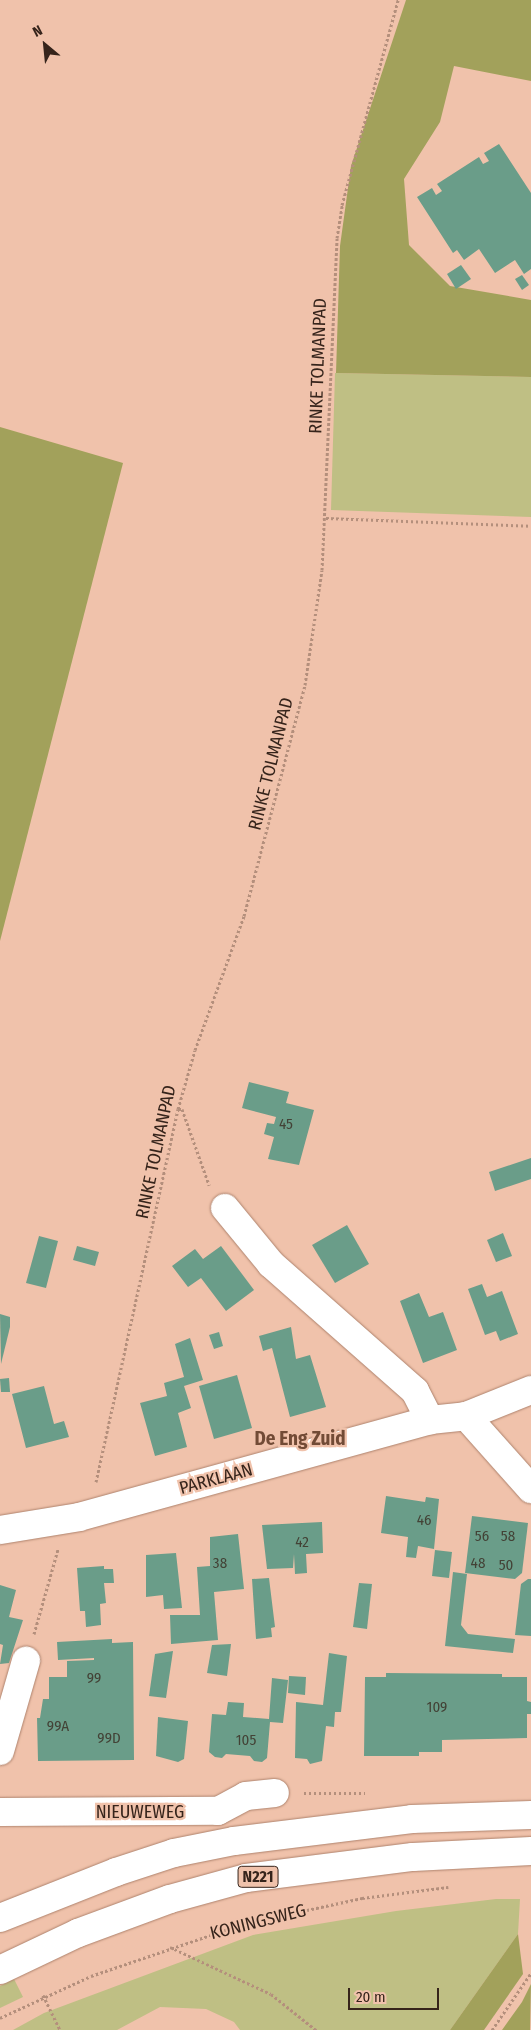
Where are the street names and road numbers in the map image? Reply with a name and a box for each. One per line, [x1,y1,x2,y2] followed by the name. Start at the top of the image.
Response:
[305,298,331,434] street label: RINKE TOLMANPAD
[244,695,298,833] street label: RINKE TOLMANPAD
[131,1083,181,1221] street label: RINKE TOLMANPAD
[177,1459,255,1499] street label: PARKLAAN
[96,1801,184,1823] street label: NIEUWEWEG
[237,1864,279,1890] road number: N221
[208,1900,308,1944] street label: KONINGSWEG

